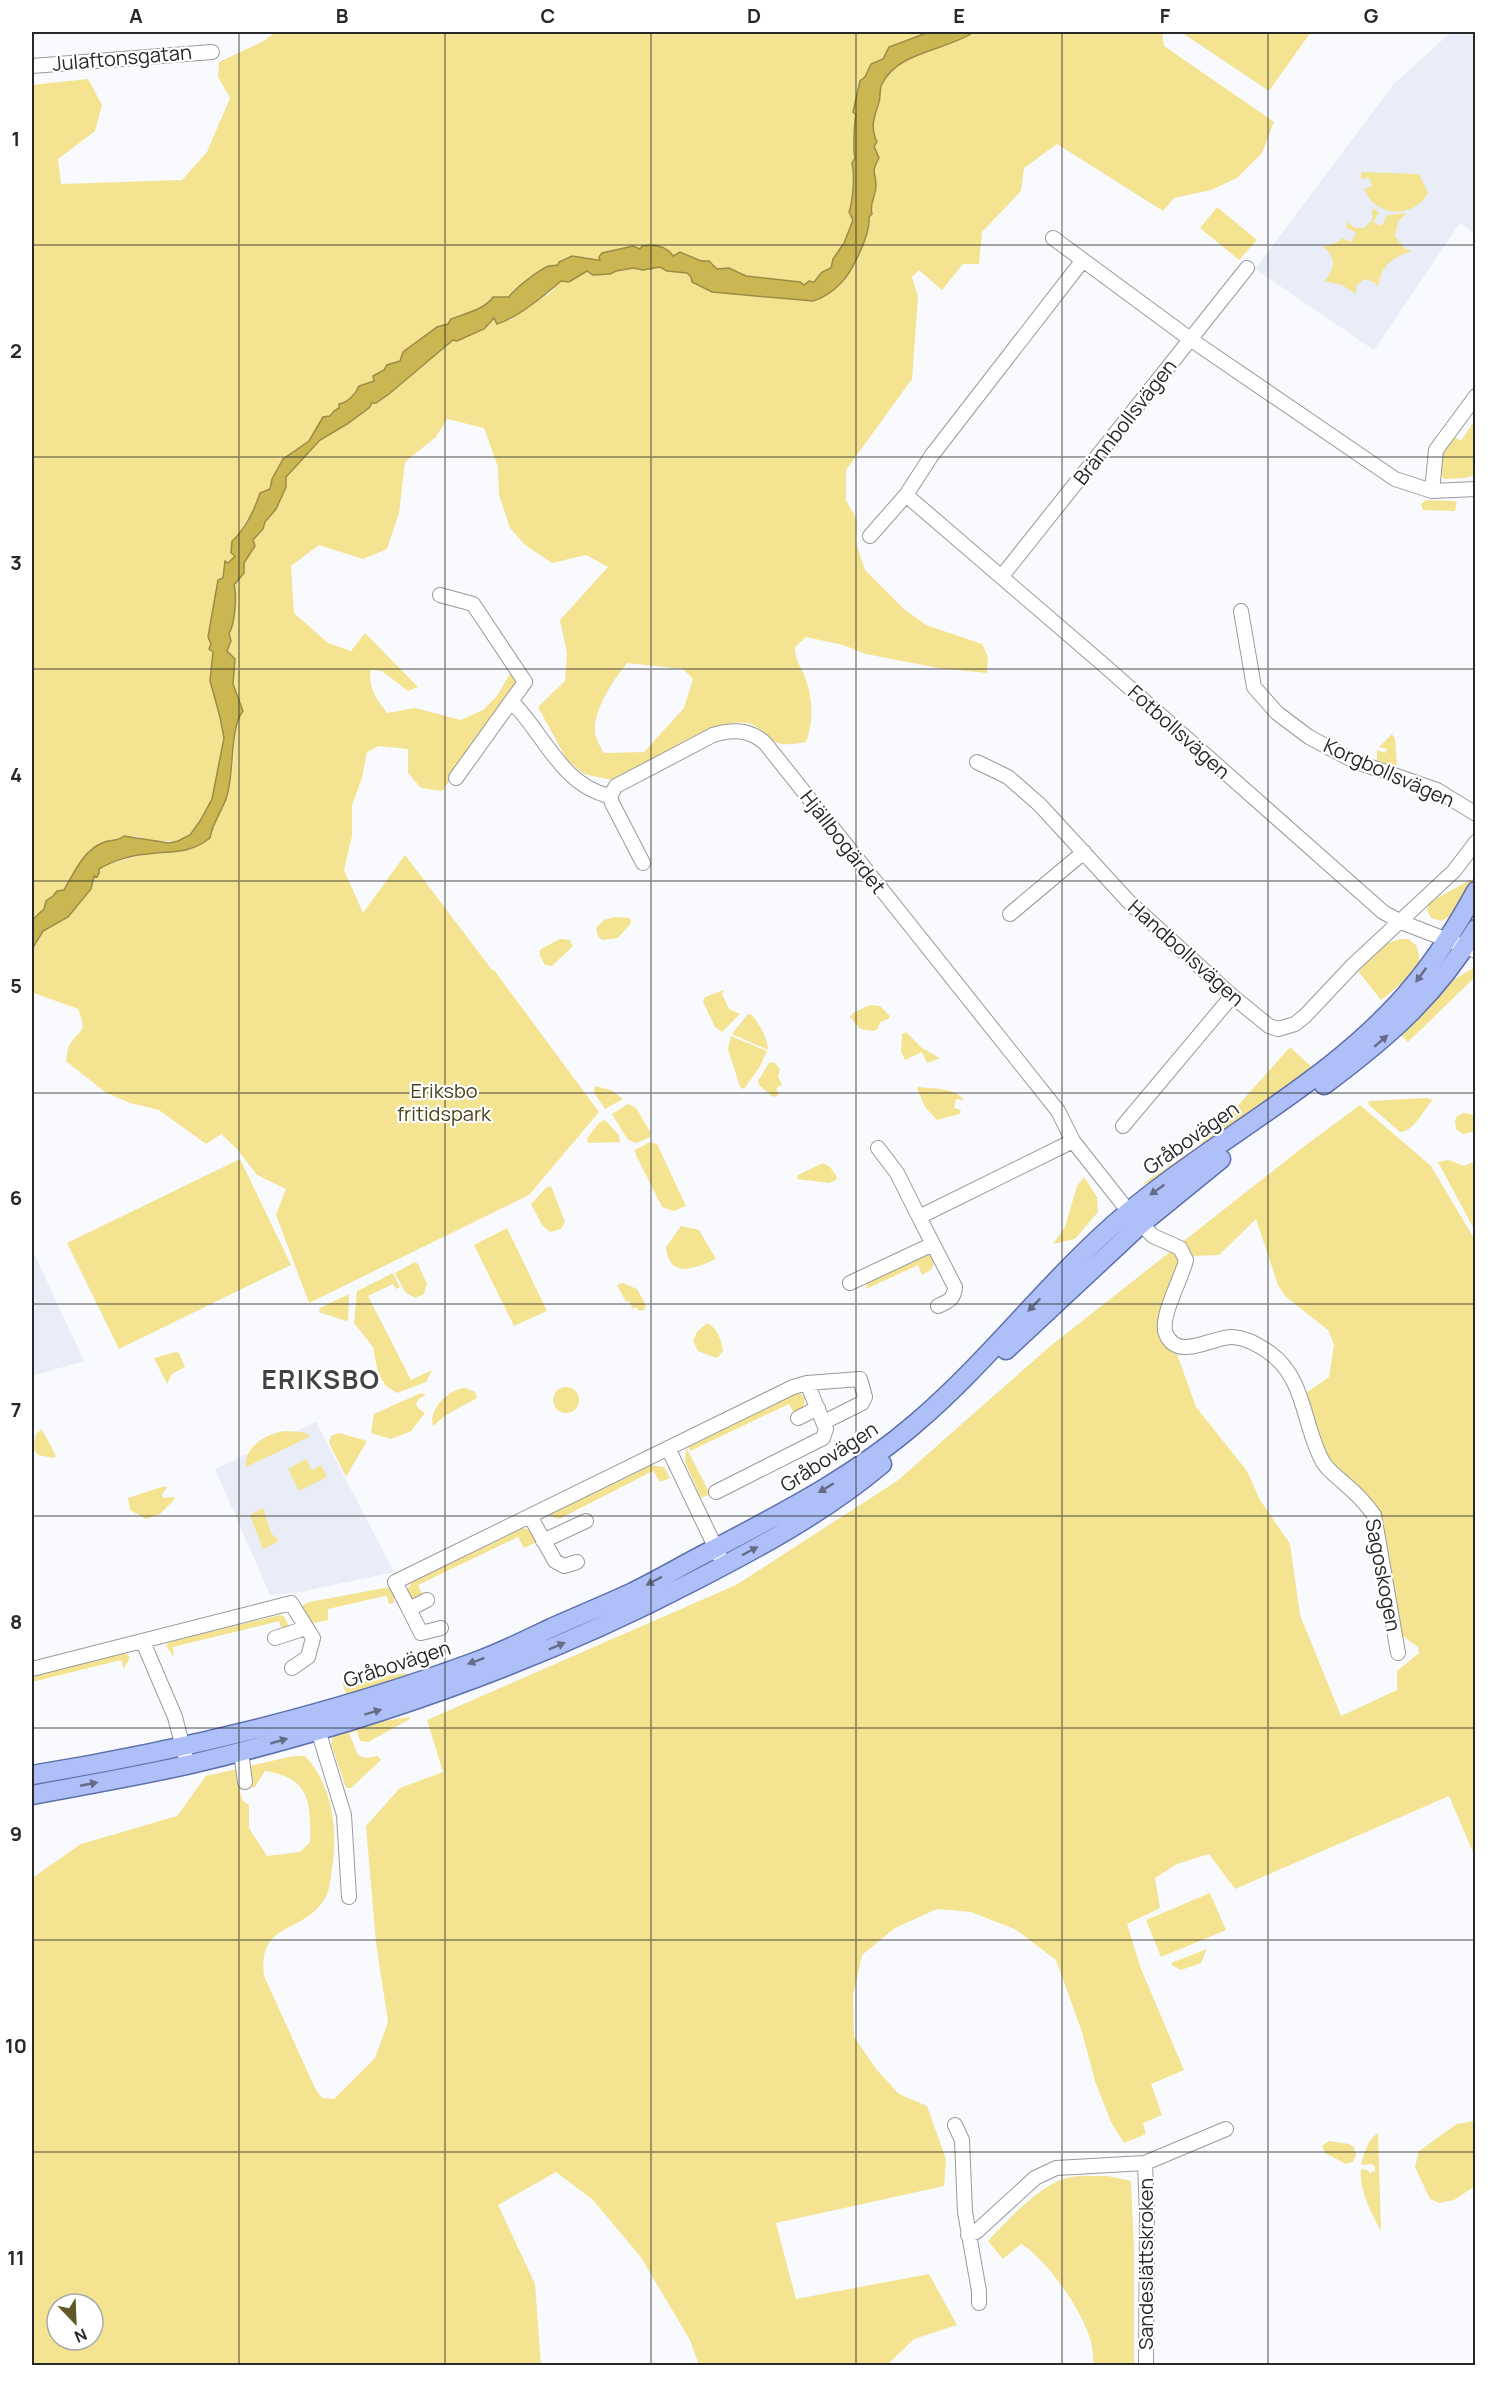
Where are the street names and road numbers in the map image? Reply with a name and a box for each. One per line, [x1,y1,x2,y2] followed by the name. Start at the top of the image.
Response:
[51,38,193,77] street label: Julaftonsgatan
[1067,353,1182,490] street label: Brännbollsvägen
[1123,679,1236,785] street label: Fotbollsvägen
[1320,732,1459,813] street label: Korgbollsvägen
[794,784,892,899] street label: Hjällbogärdet
[1123,893,1250,1012] street label: Handbollsvägen
[1137,1095,1244,1181] street label: Gråbovägen
[775,1415,883,1498] street label: Gråbovägen
[1359,1516,1408,1634] street label: Sagoskogen
[340,1634,454,1694] street label: Gråbovägen
[1132,2178,1159,2350] street label: Sandeslättskroken

